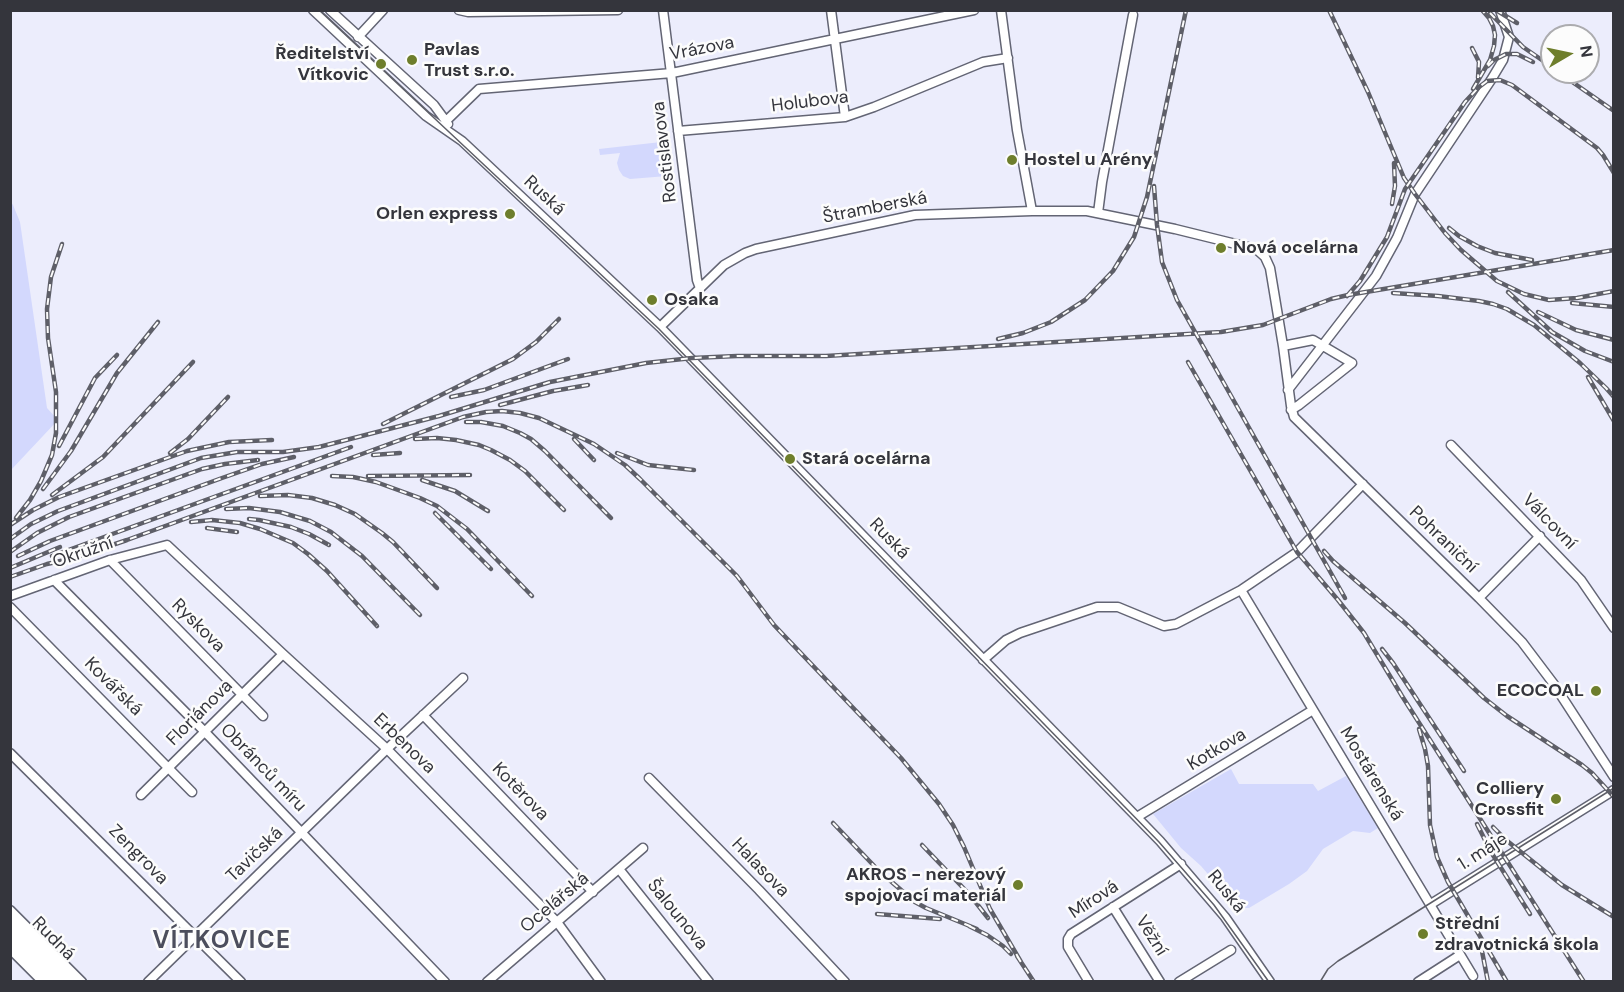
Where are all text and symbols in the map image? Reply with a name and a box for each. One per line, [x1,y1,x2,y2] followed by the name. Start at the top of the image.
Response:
[1540,24,1600,84] north arrow
[668,32,736,66] street label: Vrázova
[424,39,514,82] place label: Pavlas Trust s.r.o.
[275,43,369,86] place label: Ředitelství Vítkovic
[1575,44,1598,59] text: N
[405,53,419,67] marker: Pavlas Trust s.r.o.
[374,57,388,71] marker: Ředitelství Vítkovic
[770,87,850,117] street label: Holubova
[648,100,682,204] street label: Rostislavova
[1024,149,1152,171] place label: Hostel u Arény
[1005,153,1019,167] marker: Hostel u Arény
[519,171,569,221] street label: Ruská
[821,187,929,229] street label: Štramberská
[376,203,498,225] place label: Orlen express
[503,207,517,221] marker: Orlen express
[1233,237,1358,259] place label: Nová ocelárna
[1214,241,1228,255] marker: Nová ocelárna
[664,289,719,311] place label: Osaka
[645,293,659,307] marker: Osaka
[802,448,930,470] place label: Stará ocelárna
[783,452,797,466] marker: Stará ocelárna
[1517,490,1581,554] street label: Válcovní
[1404,502,1482,578] street label: Pohraniční
[864,514,914,564] street label: Ruská
[50,533,116,573] street label: Okružní
[167,595,229,657] street label: Ryskova
[79,653,147,721] street label: Kovářská
[162,675,238,751] street label: Floriánova
[1497,680,1584,702] place label: ECOCOAL
[1589,684,1603,698] marker: ECOCOAL
[369,709,439,779] street label: Erbenova
[215,719,311,817] street label: Obránců míru
[1334,723,1408,825] street label: Mostárenská
[1184,724,1250,776] street label: Kotkova
[487,758,553,826] street label: Kotěrova
[1475,778,1544,820] place label: Colliery Crossfit
[1549,792,1563,806] marker: Colliery Crossfit
[104,821,172,889] street label: Zengrova
[222,823,288,887] street label: Tavičská
[1454,828,1512,876] street label: 1. máje
[727,834,793,902] street label: Halasova
[845,864,1006,906] place label: AKROS - nerezový spojovací materiál
[1202,866,1250,918] street label: Ruská
[516,868,594,938] street label: Ocelářská
[642,875,712,955] street label: Šalounova
[1065,876,1123,924] street label: Mírová
[1011,878,1025,892] marker: AKROS - nerezový spojovací materiál
[1130,912,1172,960] street label: Věžní
[27,913,79,965] street label: Rudná
[1435,913,1599,956] place label: Střední zdravotnická škola
[1416,927,1430,941] marker: Střední zdravotnická škola
[152,928,292,956] district label: VÍTKOVICE

